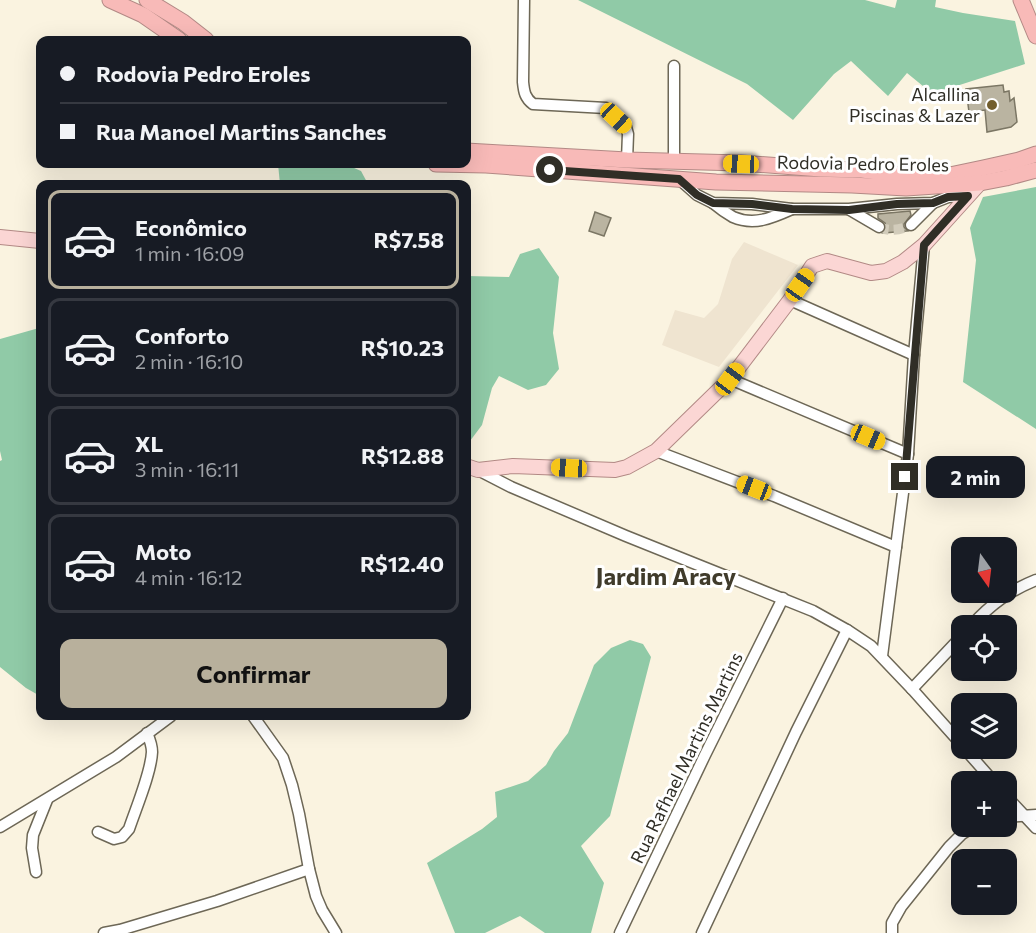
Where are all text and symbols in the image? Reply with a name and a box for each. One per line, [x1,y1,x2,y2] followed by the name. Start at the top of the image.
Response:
[96,60,310,87] text: Rodovia Pedro Eroles
[849,83,980,126] place label: Alcallina Piscinas & Lazer
[985,98,999,112] marker: Alcallina Piscinas & Lazer
[597,99,635,137] car
[96,118,387,145] text: Rua Manoel Martins Sanches
[777,150,949,176] street label: Rodovia Pedro Eroles
[723,154,759,174] car
[536,156,563,183] route start
[63,213,117,267] icon: car
[135,214,247,241] text: Econômico
[374,226,444,253] text: R$7.58
[135,241,244,265] text: 1 min · 16:09
[782,265,818,305] car
[63,321,117,375] icon: car
[135,322,229,349] text: Conforto
[361,334,444,361] text: R$10.23
[135,349,243,373] text: 2 min · 16:10
[712,359,748,399] car
[848,422,888,452] car
[63,429,117,483] icon: car
[135,430,163,457] text: XL
[361,442,444,469] text: R$12.88
[926,456,1025,498] callout: 2 min
[135,457,239,481] text: 3 min · 16:11
[551,458,587,478] car
[891,463,918,490] route end
[951,465,1000,489] text: 2 min
[734,473,774,503] car
[63,537,117,591] icon: car
[951,537,1017,603] north arrow
[951,537,1017,915] map controls
[135,538,191,565] text: Moto
[360,550,444,577] text: R$12.40
[596,561,736,590] district label: Jardim Aracy
[135,565,242,589] text: 4 min · 16:12
[951,615,1017,681] button: locate
[60,639,447,708] button: Confirmar
[625,648,747,867] street label: Rua Rafhael Martins Martins
[951,693,1017,759] button: layers
[951,771,1017,837] button: +
[951,849,1017,915] button: −

